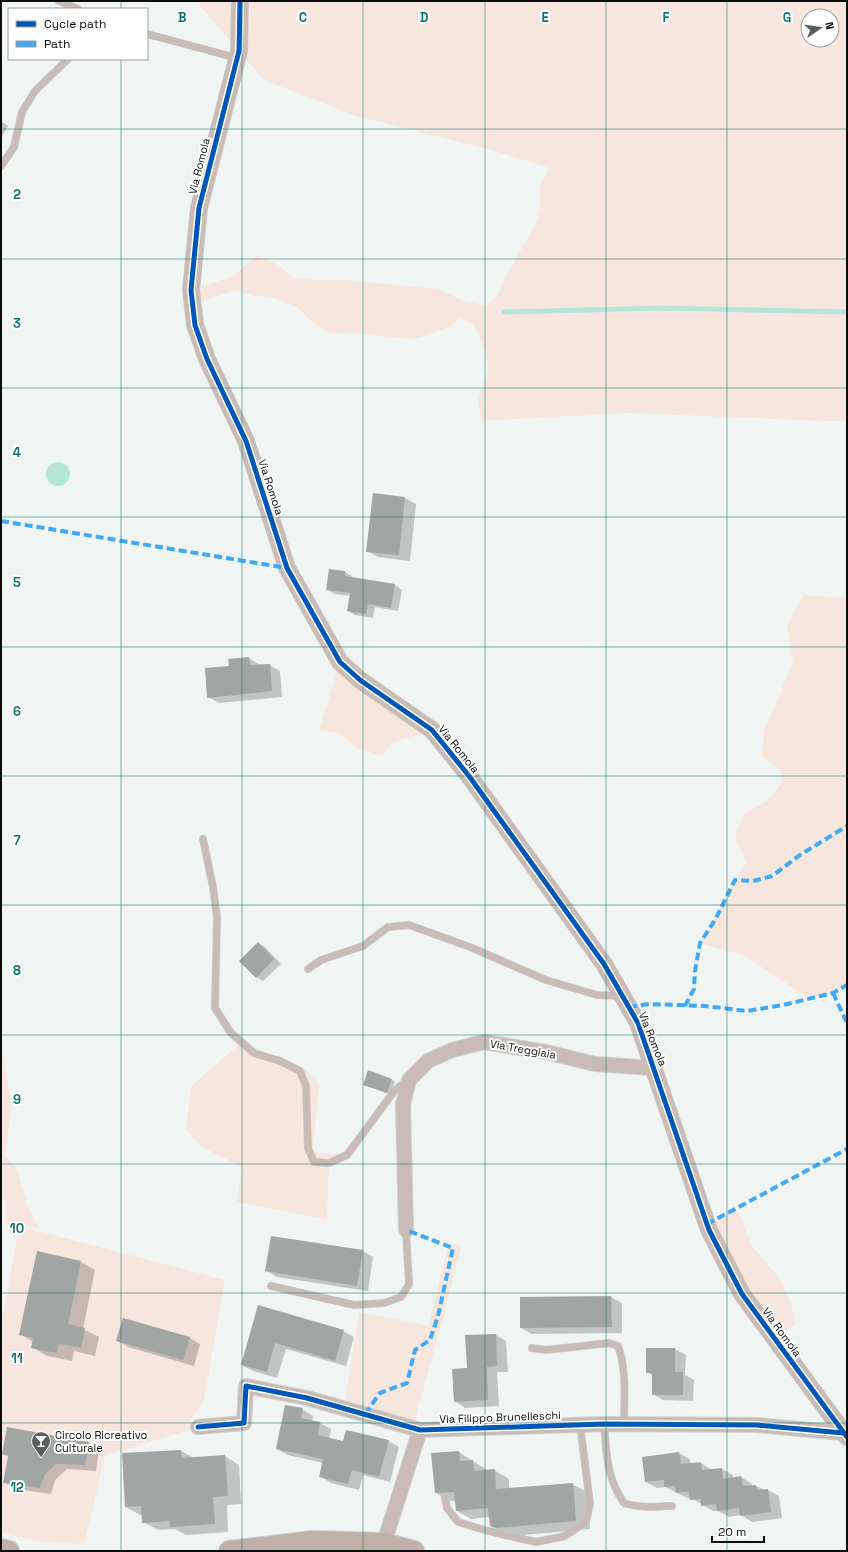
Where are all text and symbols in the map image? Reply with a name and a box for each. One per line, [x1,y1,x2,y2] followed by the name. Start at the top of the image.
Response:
[8,8,148,60] legend
[800,8,840,48] north arrow
[178,9,187,26] text: B
[299,9,307,26] text: C
[420,9,429,26] text: D
[541,9,549,26] text: E
[663,9,670,26] text: F
[783,9,791,26] text: G
[44,16,106,32] text: Cycle path
[822,21,837,31] text: N
[44,36,70,52] text: Path
[185,136,213,196] street label: Via Romola
[13,186,21,203] text: 2
[13,315,21,332] text: 3
[13,444,21,461] text: 4
[255,457,287,517] street label: Via Romola
[13,574,21,591] text: 5
[13,703,21,720] text: 6
[435,722,483,776] street label: Via Romola
[13,832,21,849] text: 7
[13,962,21,979] text: 8
[636,1010,671,1069] street label: Via Romola
[489,1036,558,1062] street label: Via Treggiaia
[13,1091,21,1108] text: 9
[10,1220,24,1237] text: 10
[759,1305,805,1360] street label: Via Romola
[11,1350,23,1367] text: 11
[439,1408,561,1426] street label: Via Filippo Brunelleschi
[55,1428,148,1455] place label: Circolo Ricreativo Culturale
[30,1430,52,1458] bar icon: Circolo Ricreativo Culturale
[10,1479,24,1496] text: 12
[712,1518,764,1544] scale bar
[718,1524,746,1540] text: 20 m

